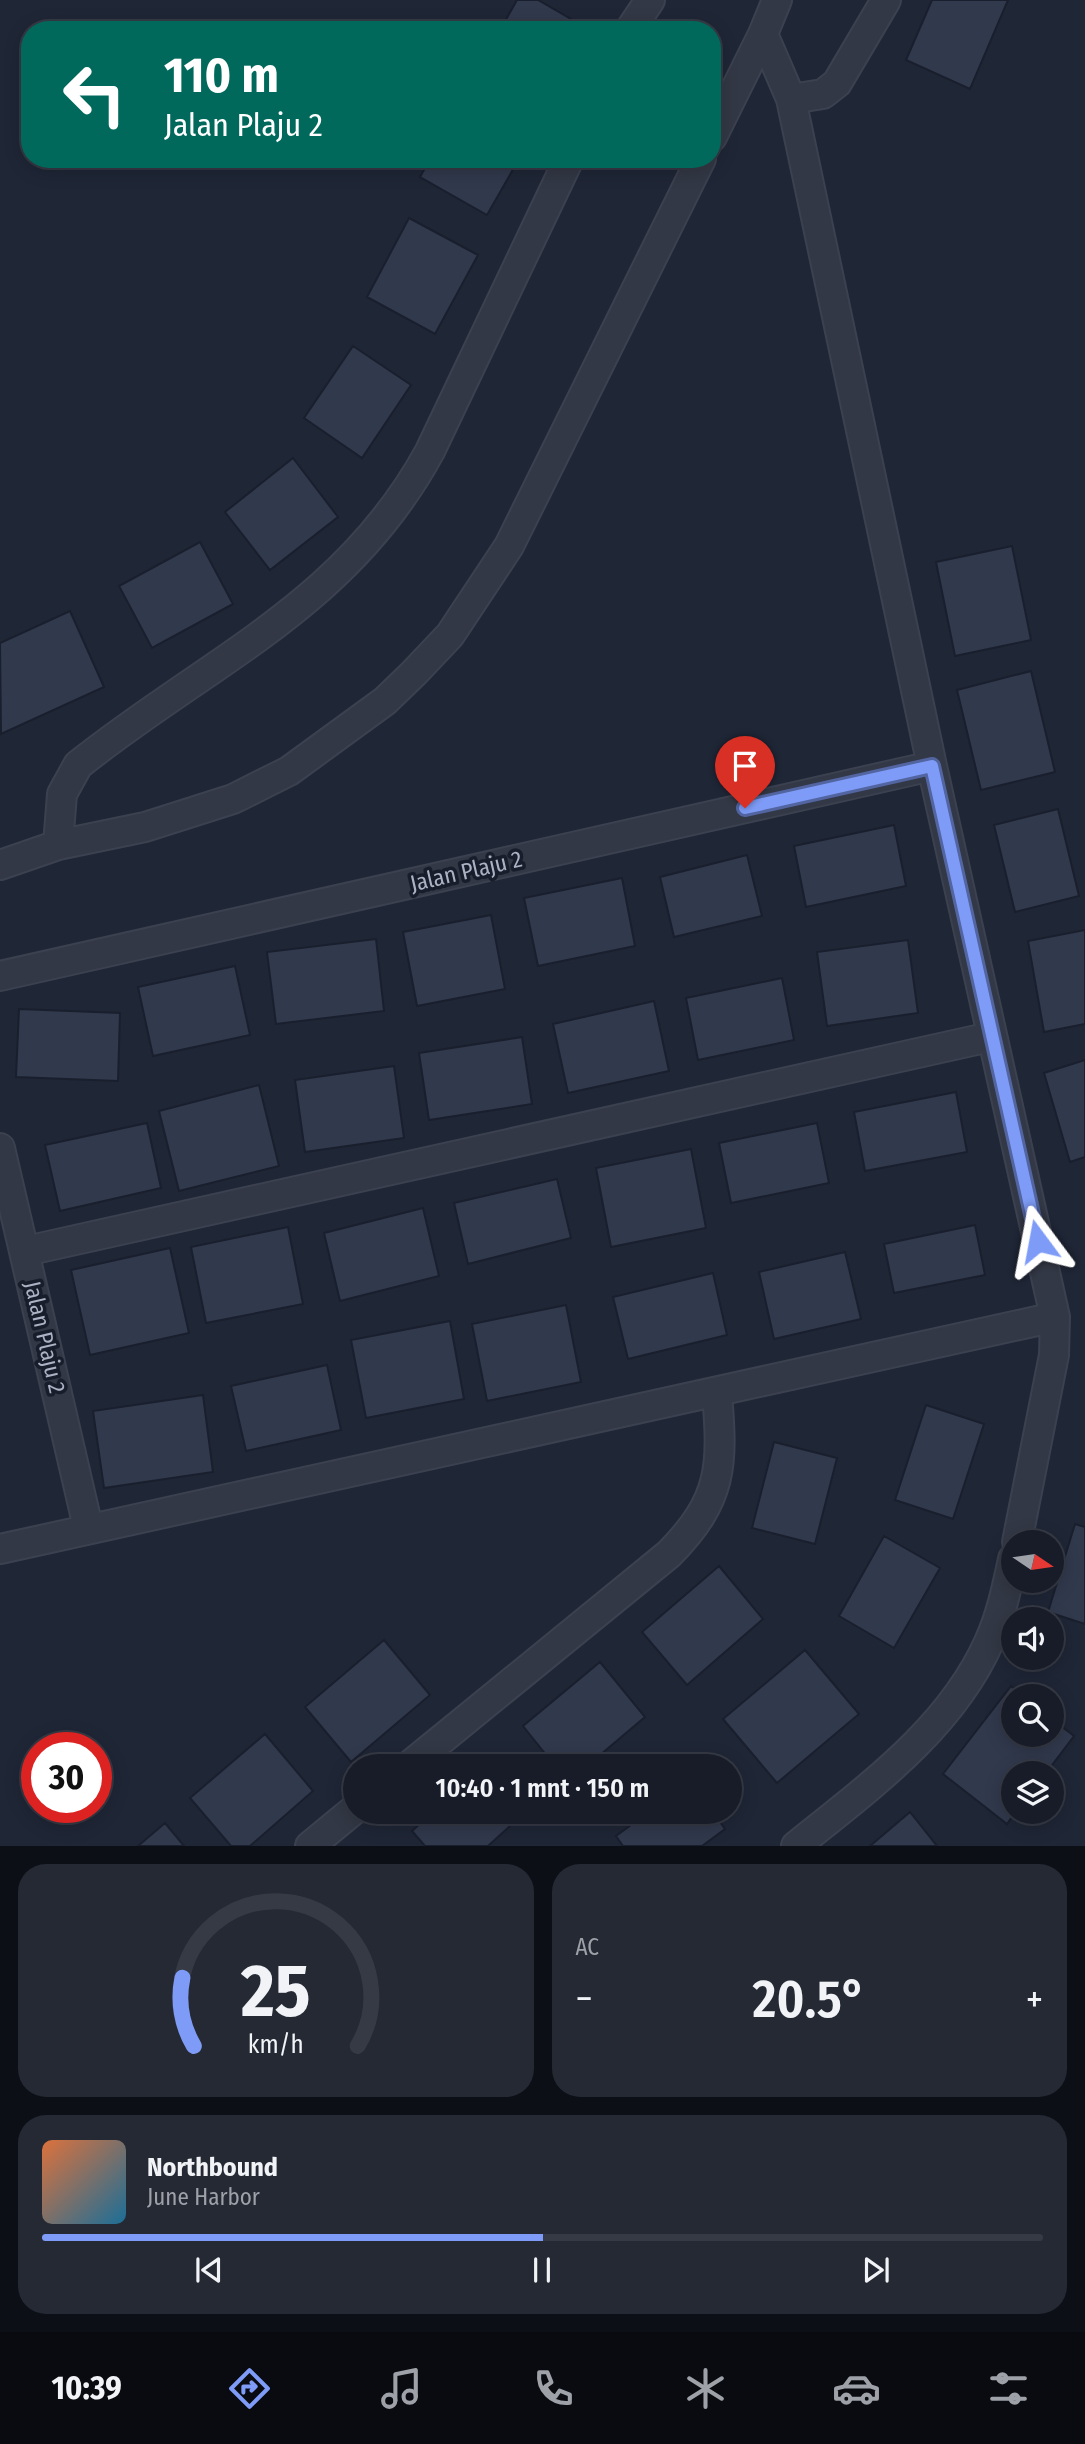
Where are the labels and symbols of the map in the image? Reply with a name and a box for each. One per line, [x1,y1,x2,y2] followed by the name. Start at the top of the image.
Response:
[715,736,775,808] pin
[407,845,525,897] street label: Jalan Plaju 2
[1001,1204,1075,1278] position arrow
[19,1278,71,1396] street label: Jalan Plaju 2
[1001,1530,1064,1592] north arrow
[21,1732,112,1823] speed limit sign: 30

